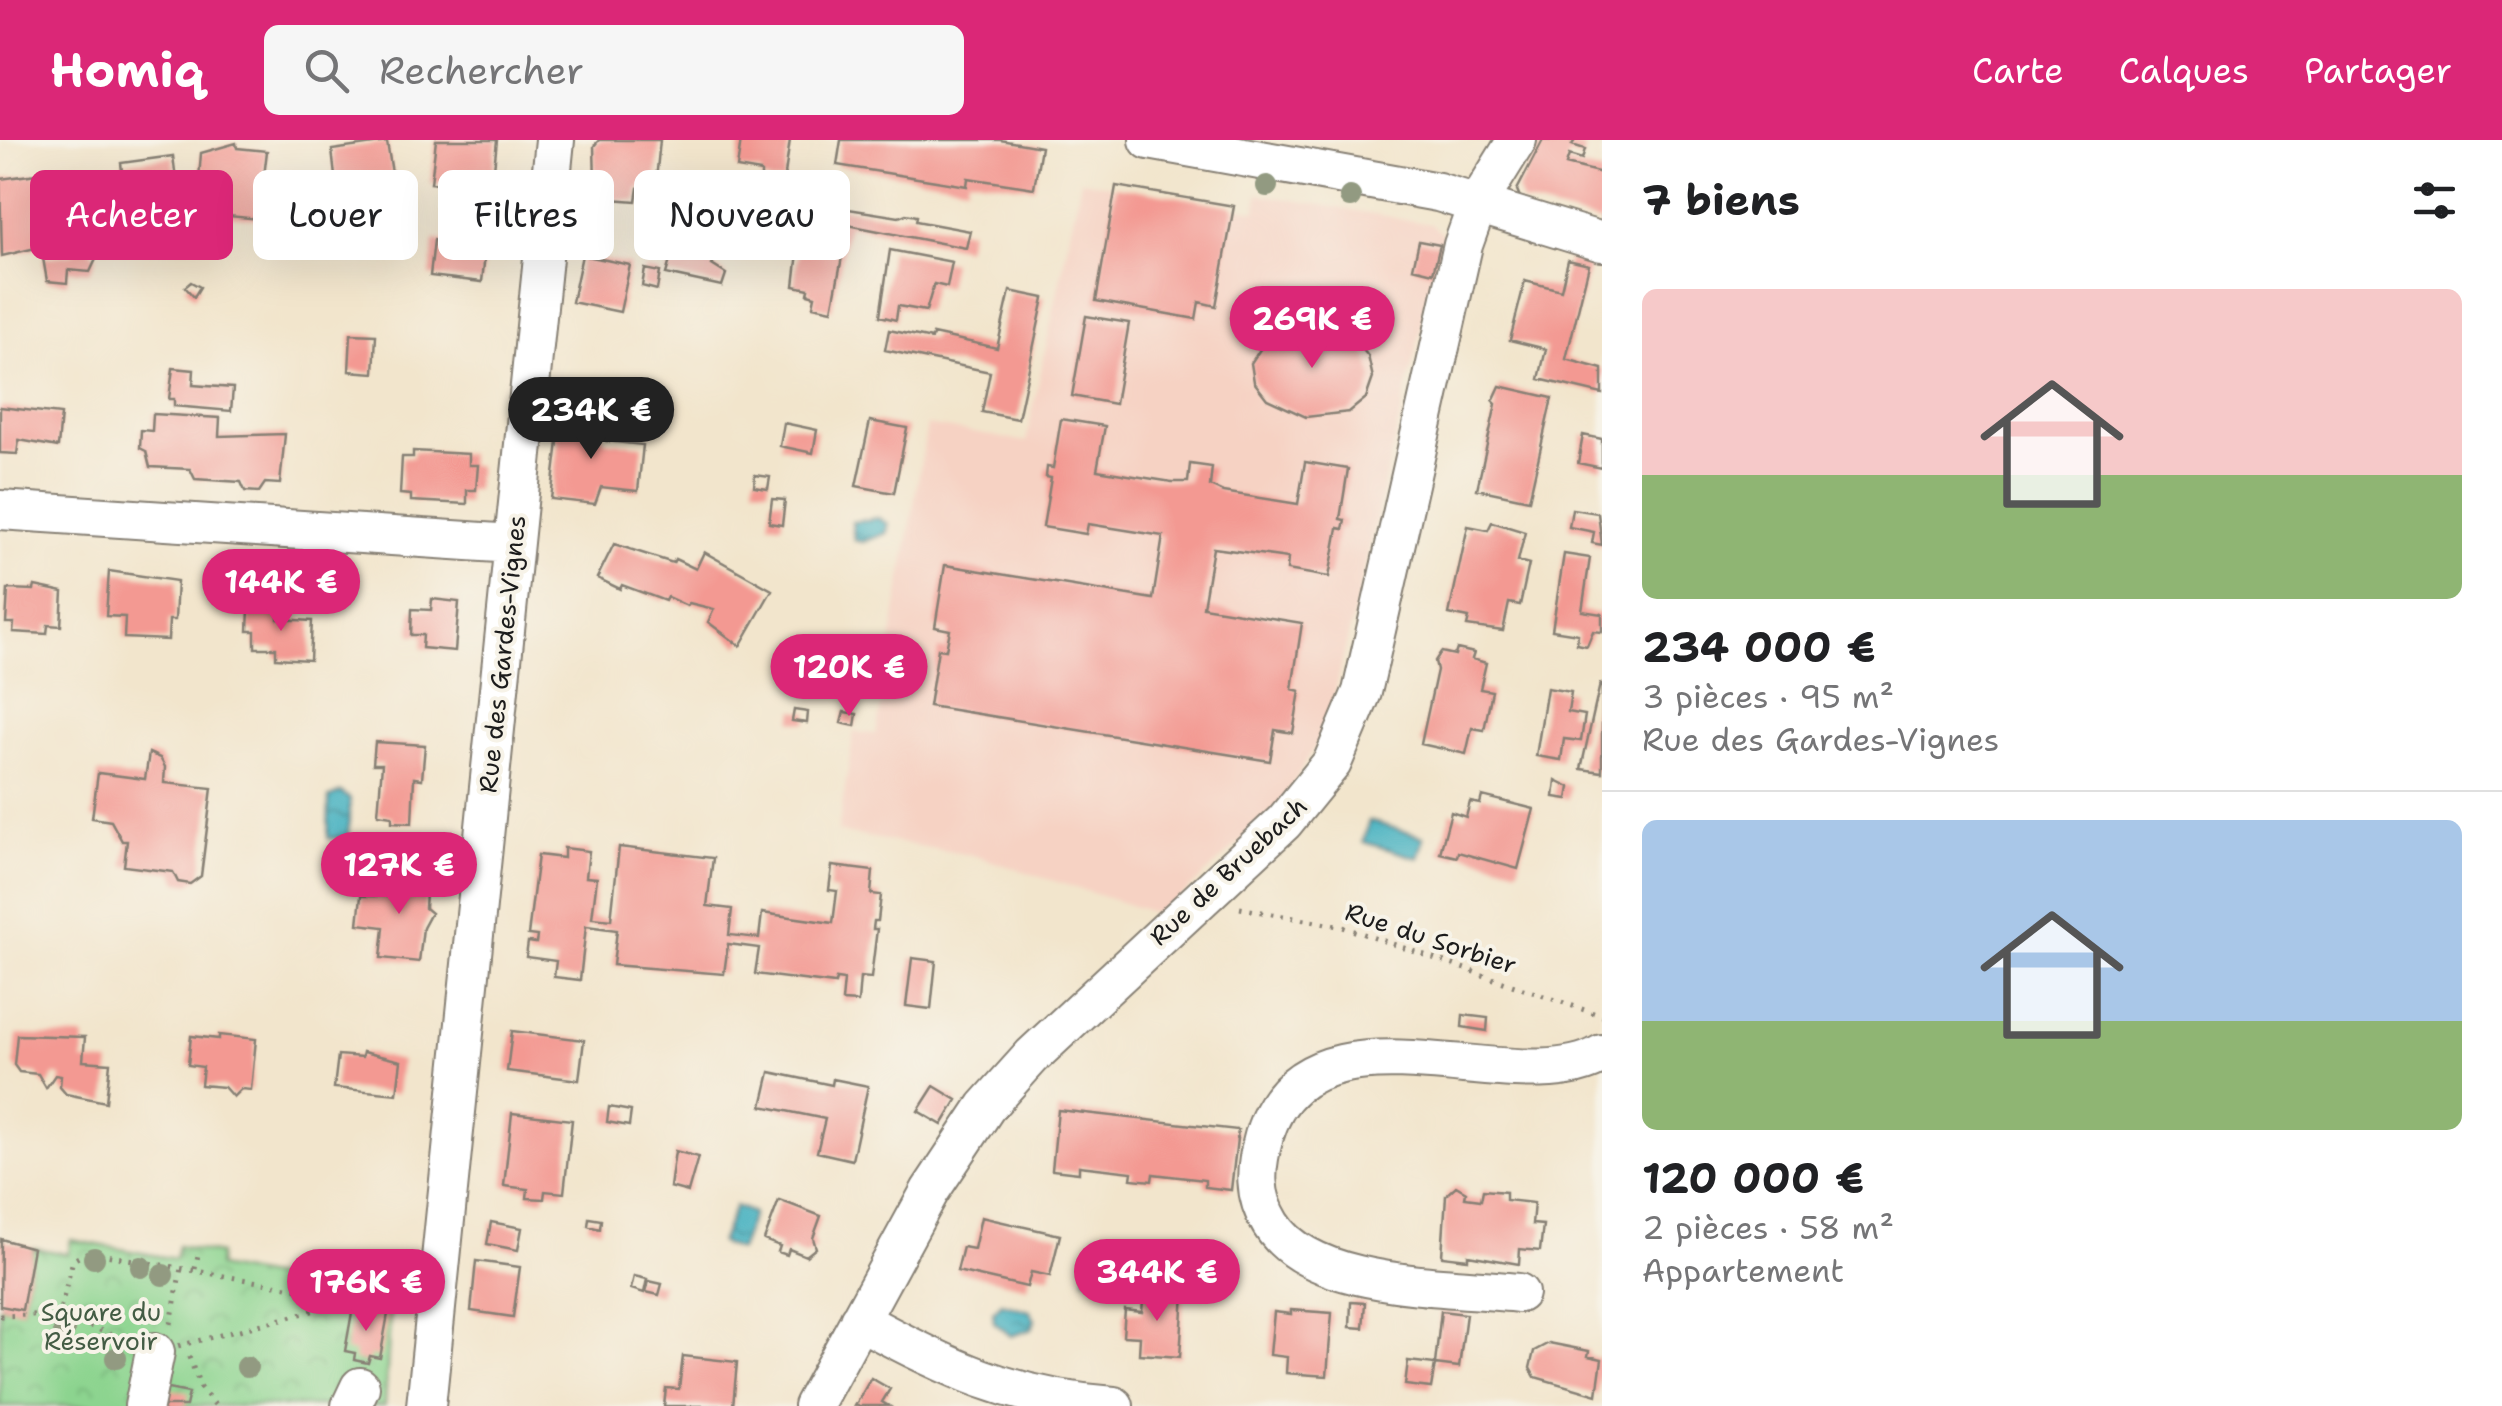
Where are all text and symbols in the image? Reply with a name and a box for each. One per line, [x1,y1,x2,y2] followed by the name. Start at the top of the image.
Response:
[264,25,964,115] search box
[50,38,204,102] text: Homiq
[299,43,354,98] icon: search
[379,45,584,96] text: Rechercher
[1972,47,2064,94] text: Carte
[2119,47,2249,94] text: Calques
[2304,47,2452,94] text: Partager
[30,170,233,260] chip: Acheter
[253,170,418,260] chip: Louer
[438,170,614,260] chip: Filtres
[634,170,850,260] chip: Nouveau
[1642,172,1800,228] text: 7 biens
[2407,173,2462,228] icon: filters
[1231,286,1393,371] pin: 269K €
[1252,297,1372,340] text: 269K €
[1962,354,2142,534] icon: home
[510,377,672,462] pin: 234K €
[530,388,652,431] text: 234K €
[470,513,534,795] street label: Rue des Gardes-Vignes
[200,549,362,634] pin: 144K €
[224,560,338,603] text: 144K €
[1642,619,1876,675] text: 234 000 €
[768,634,930,719] pin: 120K €
[793,645,905,688] text: 120K €
[1642,675,1894,718] text: 3 pièces · 95 m²
[1642,718,1999,761] text: Rue des Gardes-Vignes
[1142,789,1314,953] street label: Rue de Bruebach
[318,832,480,917] pin: 127K €
[343,843,455,886] text: 127K €
[1962,885,2142,1065] icon: home
[1341,894,1521,982] street label: Rue du Sorbier
[1642,1150,1864,1206] text: 120 000 €
[1642,1206,1894,1249] text: 2 pièces · 58 m²
[1076,1239,1238,1324] pin: 344K €
[285,1249,447,1334] pin: 176K €
[1642,1249,1844,1292] text: Appartement
[1096,1250,1218,1293] text: 344K €
[309,1260,423,1303] text: 176K €
[41,1295,161,1358] park label: Square du Réservoir

